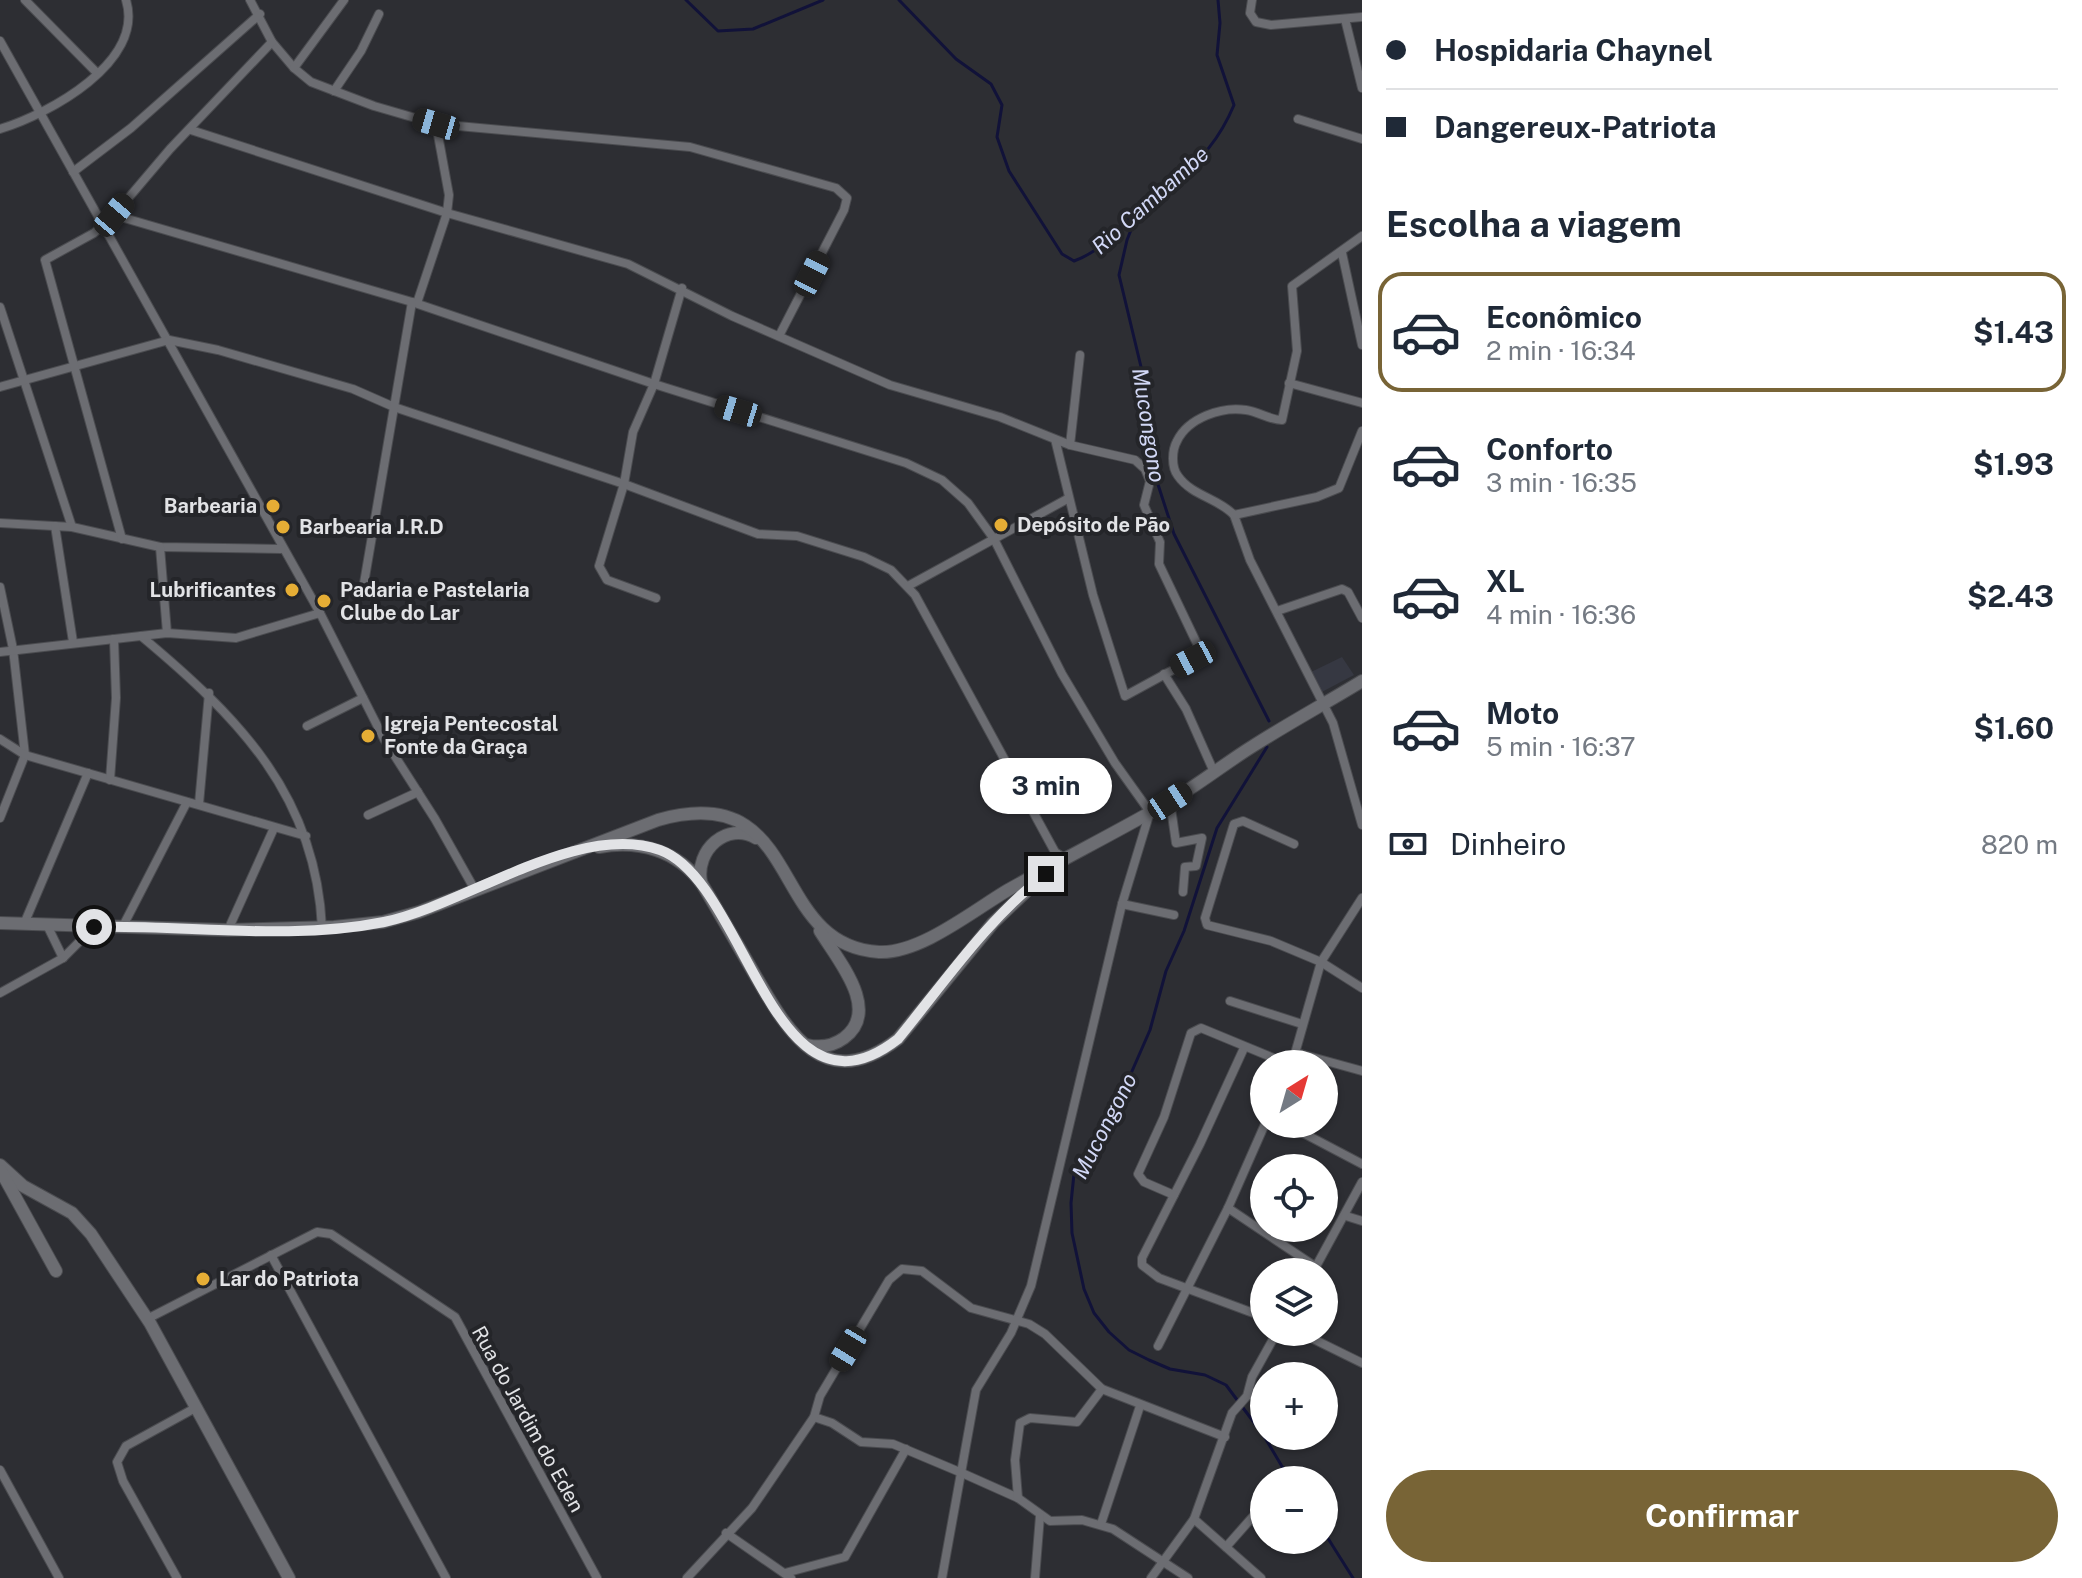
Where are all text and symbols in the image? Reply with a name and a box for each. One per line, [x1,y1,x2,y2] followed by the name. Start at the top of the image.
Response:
[1434,32,1713,68] text: Hospidaria Chaynel
[410,106,462,142] car
[1434,109,1716,145] text: Dangereux-Patriota
[1086,141,1214,259] water label: Rio Cambambe
[89,189,139,241] car
[1386,203,1682,245] text: Escolha a viagem
[790,247,834,301] car
[1390,296,1462,368] icon: car
[1486,299,1642,335] text: Econômico
[1973,314,2054,350] text: $1.43
[1486,335,1636,366] text: 2 min · 16:34
[1127,366,1171,484] water label: Mucongono
[712,393,764,429] car
[1390,428,1462,500] icon: car
[1486,431,1613,467] text: Conforto
[1973,446,2054,482] text: $1.93
[1486,467,1637,498] text: 3 min · 16:35
[164,494,257,518] place label: Barbearia
[264,497,282,515] marker: Barbearia
[1017,513,1170,537] place label: Depósito de Pão
[299,515,444,539] place label: Barbearia J.R.D
[992,516,1010,534] marker: Depósito de Pão
[274,518,292,536] marker: Barbearia J.R.D
[1390,560,1462,632] icon: car
[1486,563,1525,599] text: XL
[150,578,276,602] place label: Lubrificantes
[340,578,530,625] place label: Padaria e Pastelaria Clube do Lar
[1967,578,2054,614] text: $2.43
[283,581,301,599] marker: Lubrificantes
[315,592,333,610] marker: Padaria e Pastelaria Clube do Lar
[1486,599,1636,630] text: 4 min · 16:36
[1166,637,1220,681] car
[1390,692,1462,764] icon: car
[1486,695,1559,731] text: Moto
[1974,710,2054,746] text: $1.60
[384,712,558,759] place label: Igreja Pentecostal Fonte da Graça
[359,727,377,745] marker: Igreja Pentecostal Fonte da Graça
[1486,731,1636,762] text: 5 min · 16:37
[980,758,1112,814] callout: 3 min
[1012,770,1080,801] text: 3 min
[1143,778,1197,824] car
[1386,822,1430,866] icon: cash
[1450,826,1566,862] text: Dinheiro
[1981,829,2058,860] text: 820 m
[1028,856,1064,892] route end
[76,909,112,945] route start
[1250,1050,1338,1138] north arrow
[1250,1050,1338,1554] map controls
[1066,1069,1142,1183] water label: Mucongono
[1250,1154,1338,1242] button: locate
[1250,1258,1338,1346] button: layers
[219,1267,359,1291] place label: Lar do Patriota
[194,1270,212,1288] marker: Lar do Patriota
[467,1322,589,1516] street label: Rua do Jardim do Eden
[825,1322,871,1376] car
[1250,1362,1338,1450] button: +
[1250,1466,1338,1554] button: −
[1386,1470,2058,1562] button: Confirmar

